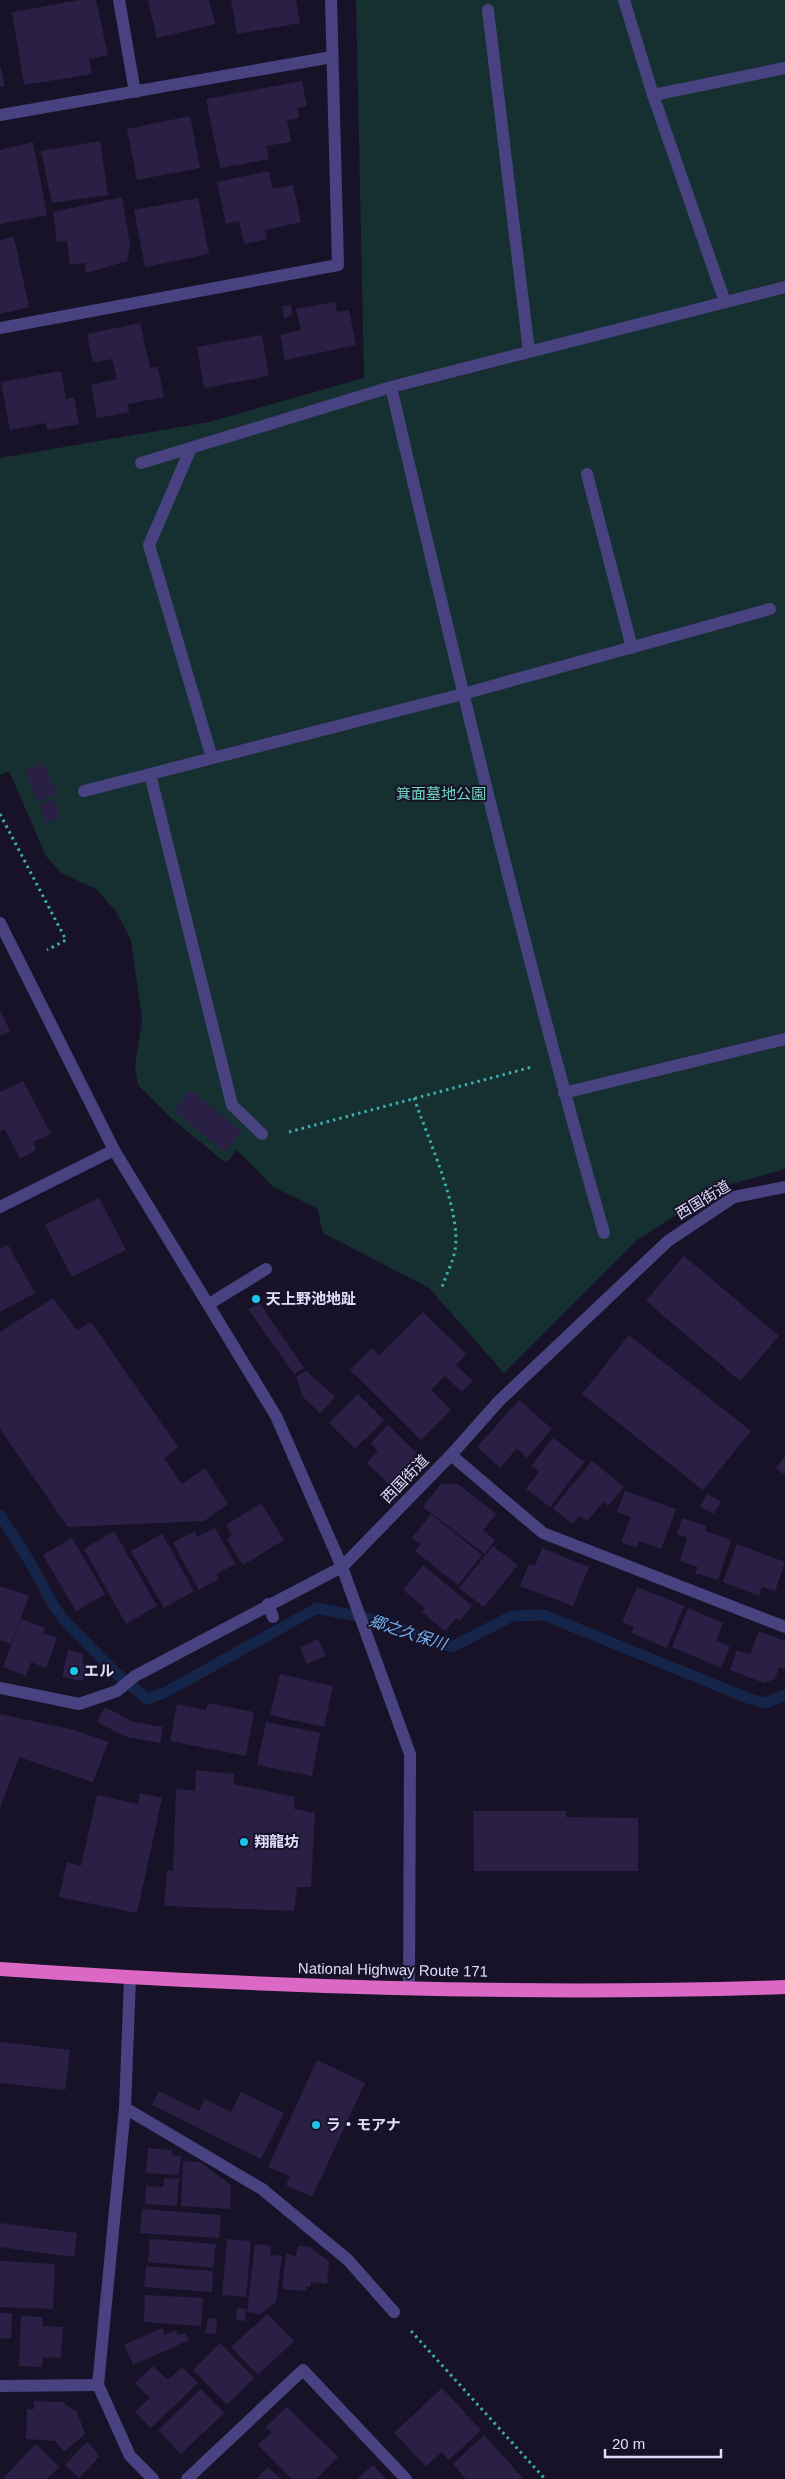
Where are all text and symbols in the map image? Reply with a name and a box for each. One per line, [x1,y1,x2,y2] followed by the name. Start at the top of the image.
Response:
[396,785,486,802] park label: 箕面墓地公園
[673,1177,733,1222] street label: 西国街道
[266,1290,356,1307] place label: 天上野池地趾
[250,1293,262,1305] marker: 天上野池地趾
[378,1451,432,1506] street label: 西国街道
[367,1612,450,1654] water label: 郷之久保川
[84,1662,114,1679] place label: エル
[68,1665,80,1677] marker: エル
[254,1833,299,1850] place label: 翔龍坊
[238,1836,250,1848] marker: 翔龍坊
[298,1959,488,1980] street label: National Highway Route 171
[326,2116,401,2133] place label: ラ・モアナ
[310,2119,322,2131] marker: ラ・モアナ
[605,2426,721,2458] scale bar
[612,2435,645,2452] text: 20 m

